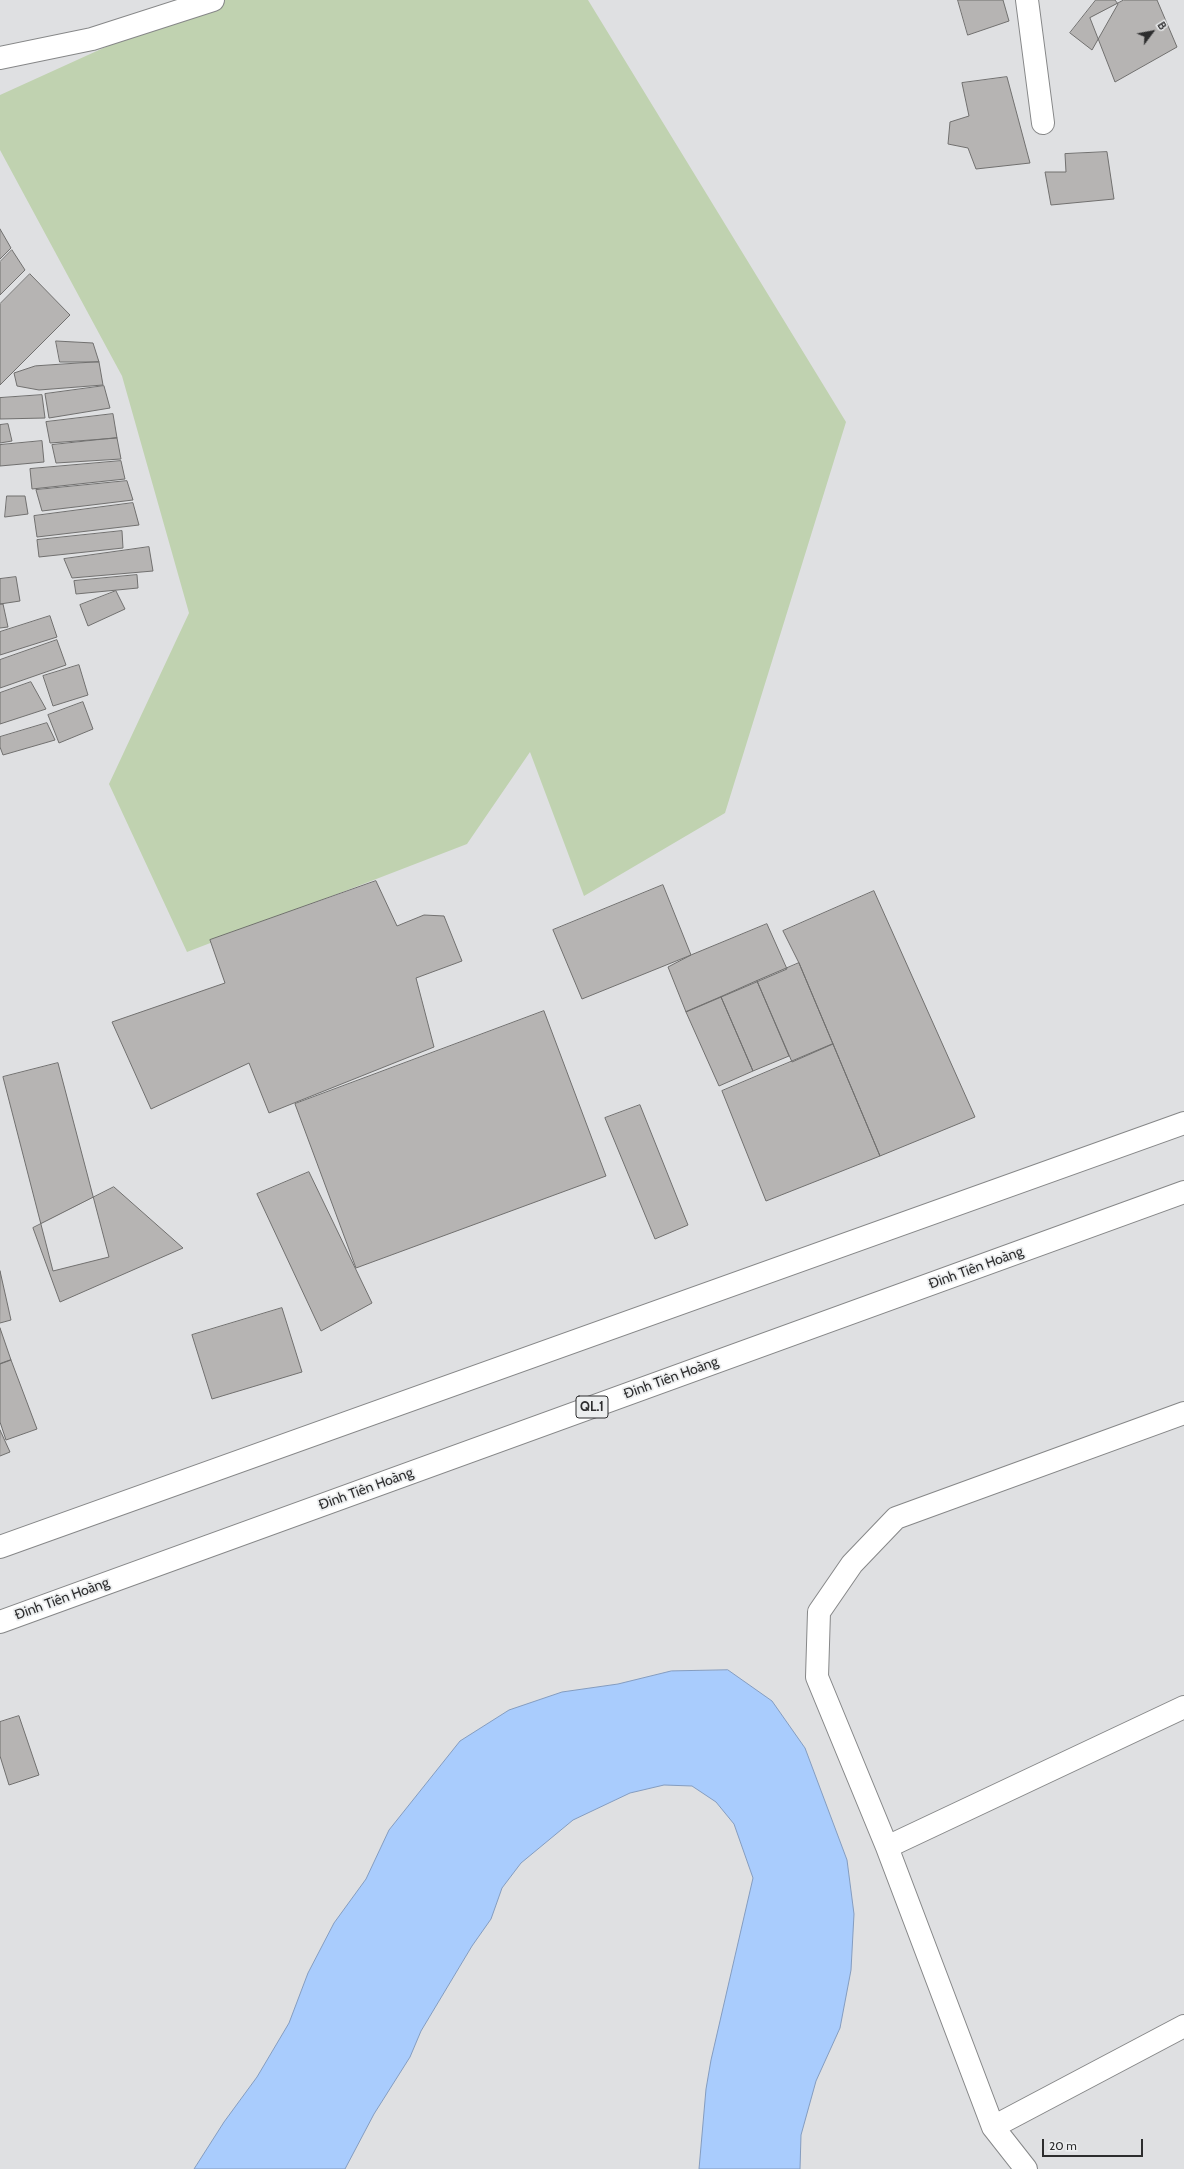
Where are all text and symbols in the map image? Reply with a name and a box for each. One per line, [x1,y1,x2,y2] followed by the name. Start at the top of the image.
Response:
[1132,12,1172,52] north arrow
[1154,19,1170,32] text: B
[927,1243,1025,1293] street label: Đinh Tiên Hoàng
[622,1353,720,1403] street label: Đinh Tiên Hoàng
[576,1396,608,1418] road number: QL.1
[317,1464,415,1514] street label: Đinh Tiên Hoàng
[13,1574,111,1624] street label: Đinh Tiên Hoàng
[1044,2131,1145,2157] scale bar
[1049,2138,1077,2153] text: 20 m

